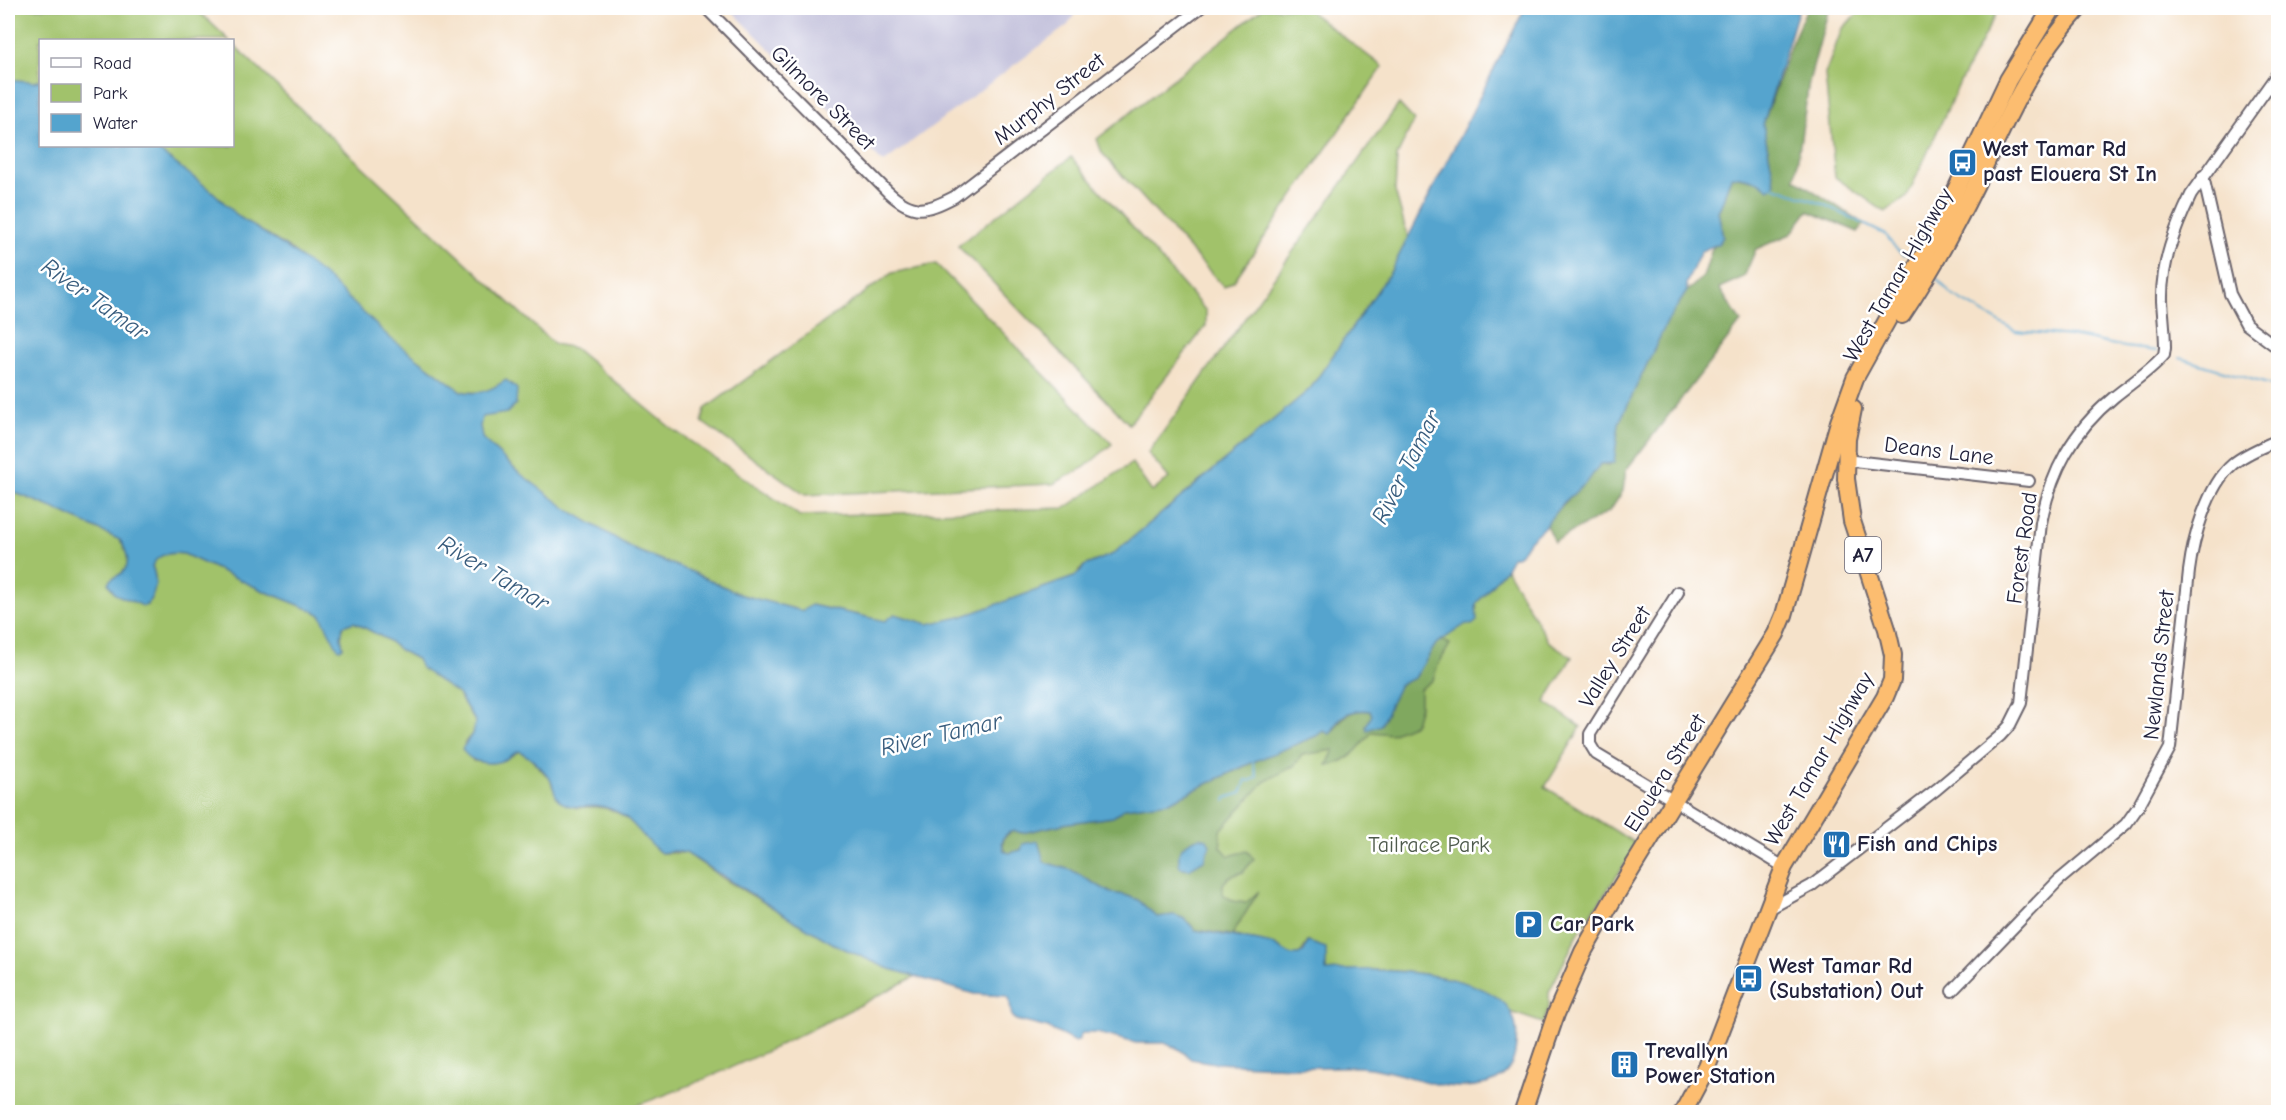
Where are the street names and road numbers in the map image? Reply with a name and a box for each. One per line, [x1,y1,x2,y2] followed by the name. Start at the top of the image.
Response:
[765,40,881,156] street label: Gilmore Street
[988,47,1110,151] street label: Murphy Street
[1838,183,1958,366] street label: West Tamar Highway
[1883,431,1995,471] street label: Deans Lane
[2001,490,2043,606] street label: Forest Road
[1845,537,1881,573] road number: A7
[2138,588,2180,741] street label: Newlands Street
[1574,601,1657,713] street label: Valley Street
[1759,667,1879,850] street label: West Tamar Highway
[1618,709,1712,837] street label: Elouera Street

